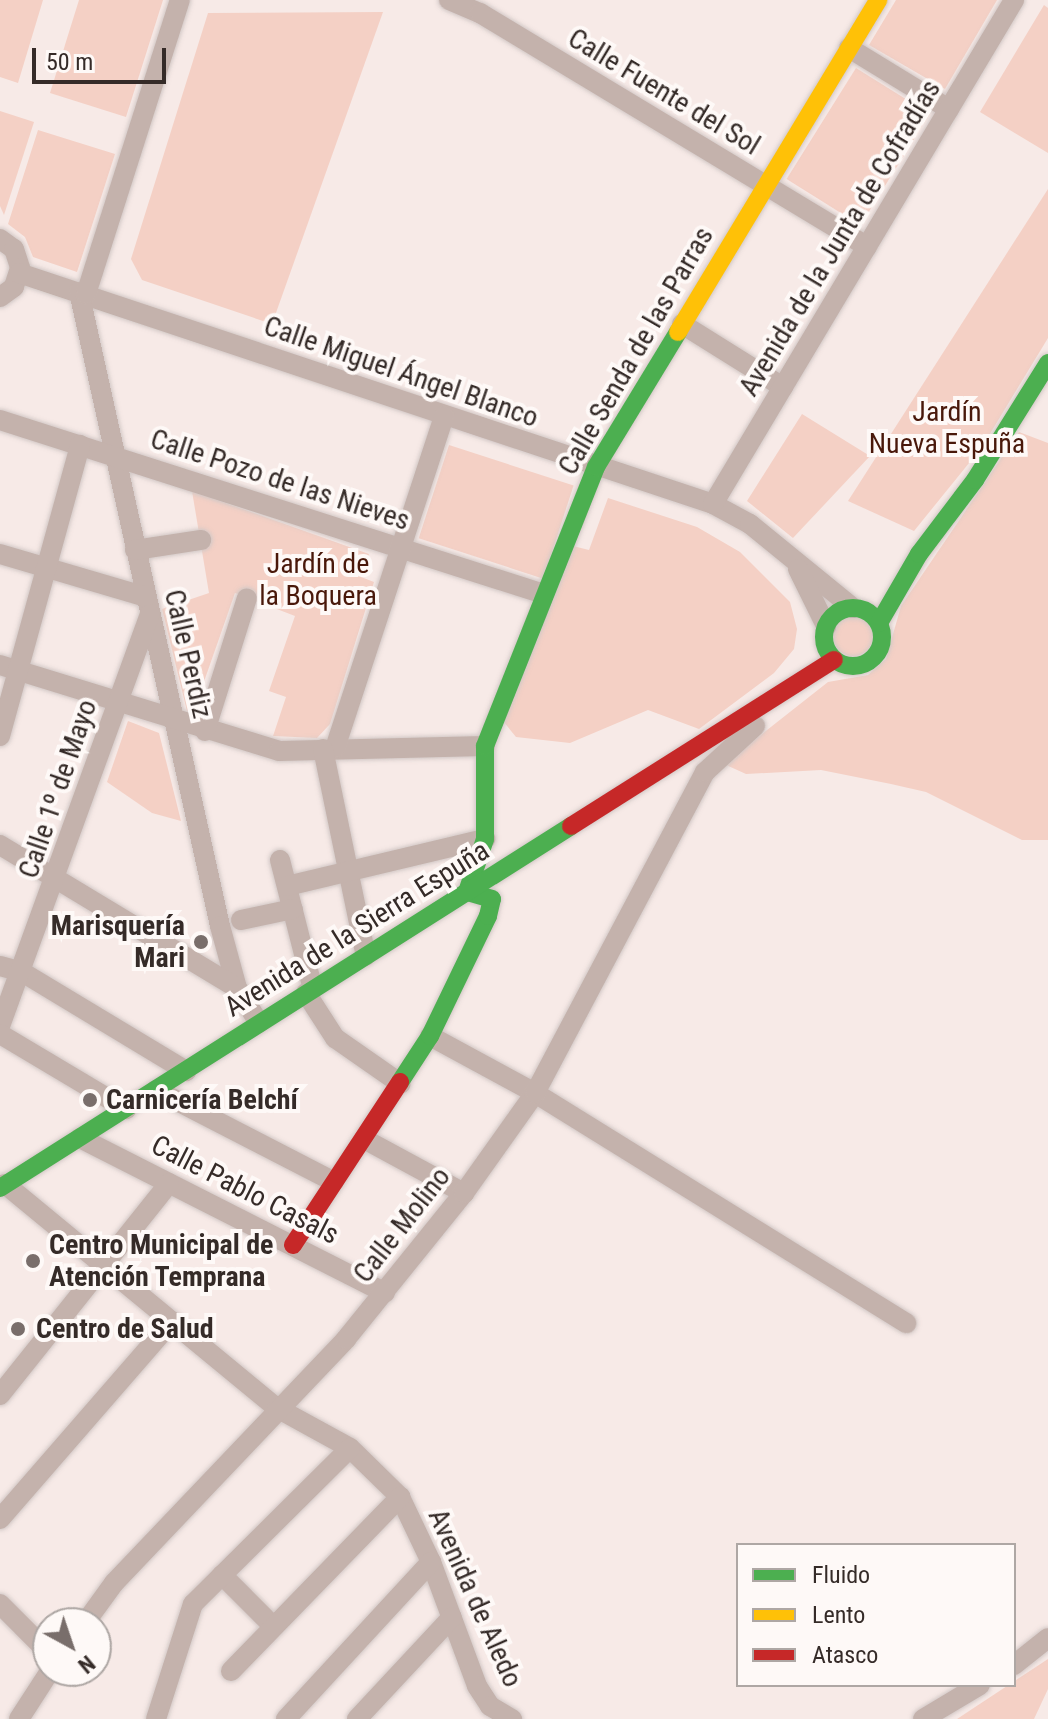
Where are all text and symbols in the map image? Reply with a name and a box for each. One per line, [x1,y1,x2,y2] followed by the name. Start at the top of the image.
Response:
[562,22,766,162] street label: Calle Fuente del Sol
[36,32,170,82] scale bar
[46,48,93,76] text: 50 m
[732,74,948,402] street label: Avenida de la Junta de Cofradías
[551,221,721,481] street label: Calle Senda de las Parras
[259,309,543,435] street label: Calle Miguel Ángel Blanco
[869,395,1025,461] park label: Jardín Nueva Espuña
[146,422,414,538] street label: Calle Pozo de las Nieves
[259,547,377,613] park label: Jardín de la Boquera
[157,586,219,722] street label: Calle Perdiz
[12,695,104,883] street label: Calle 1º de Mayo
[219,834,495,1024] street label: Avenida de la Sierra Espuña
[51,909,185,975] place label: Marisquería Mari
[192,933,210,951] marker: Marisquería Mari
[106,1083,298,1117] place label: Carnicería Belchí
[81,1091,99,1109] marker: Carnicería Belchí
[146,1128,344,1252] street label: Calle Pablo Casals
[346,1161,458,1289] street label: Calle Molino
[49,1228,273,1294] place label: Centro Municipal de Atención Temprana
[24,1252,42,1270] marker: Centro Municipal de Atención Temprana
[36,1312,214,1346] place label: Centro de Salud
[7,1318,29,1340] marker: Centro de Salud
[421,1504,529,1692] street label: Avenida de Aledo
[736,1543,1016,1687] legend
[812,1561,870,1589] text: Fluido
[812,1601,865,1629] text: Lento
[32,1607,112,1687] north arrow
[812,1641,878,1669] text: Atasco
[73,1650,100,1678] text: N

